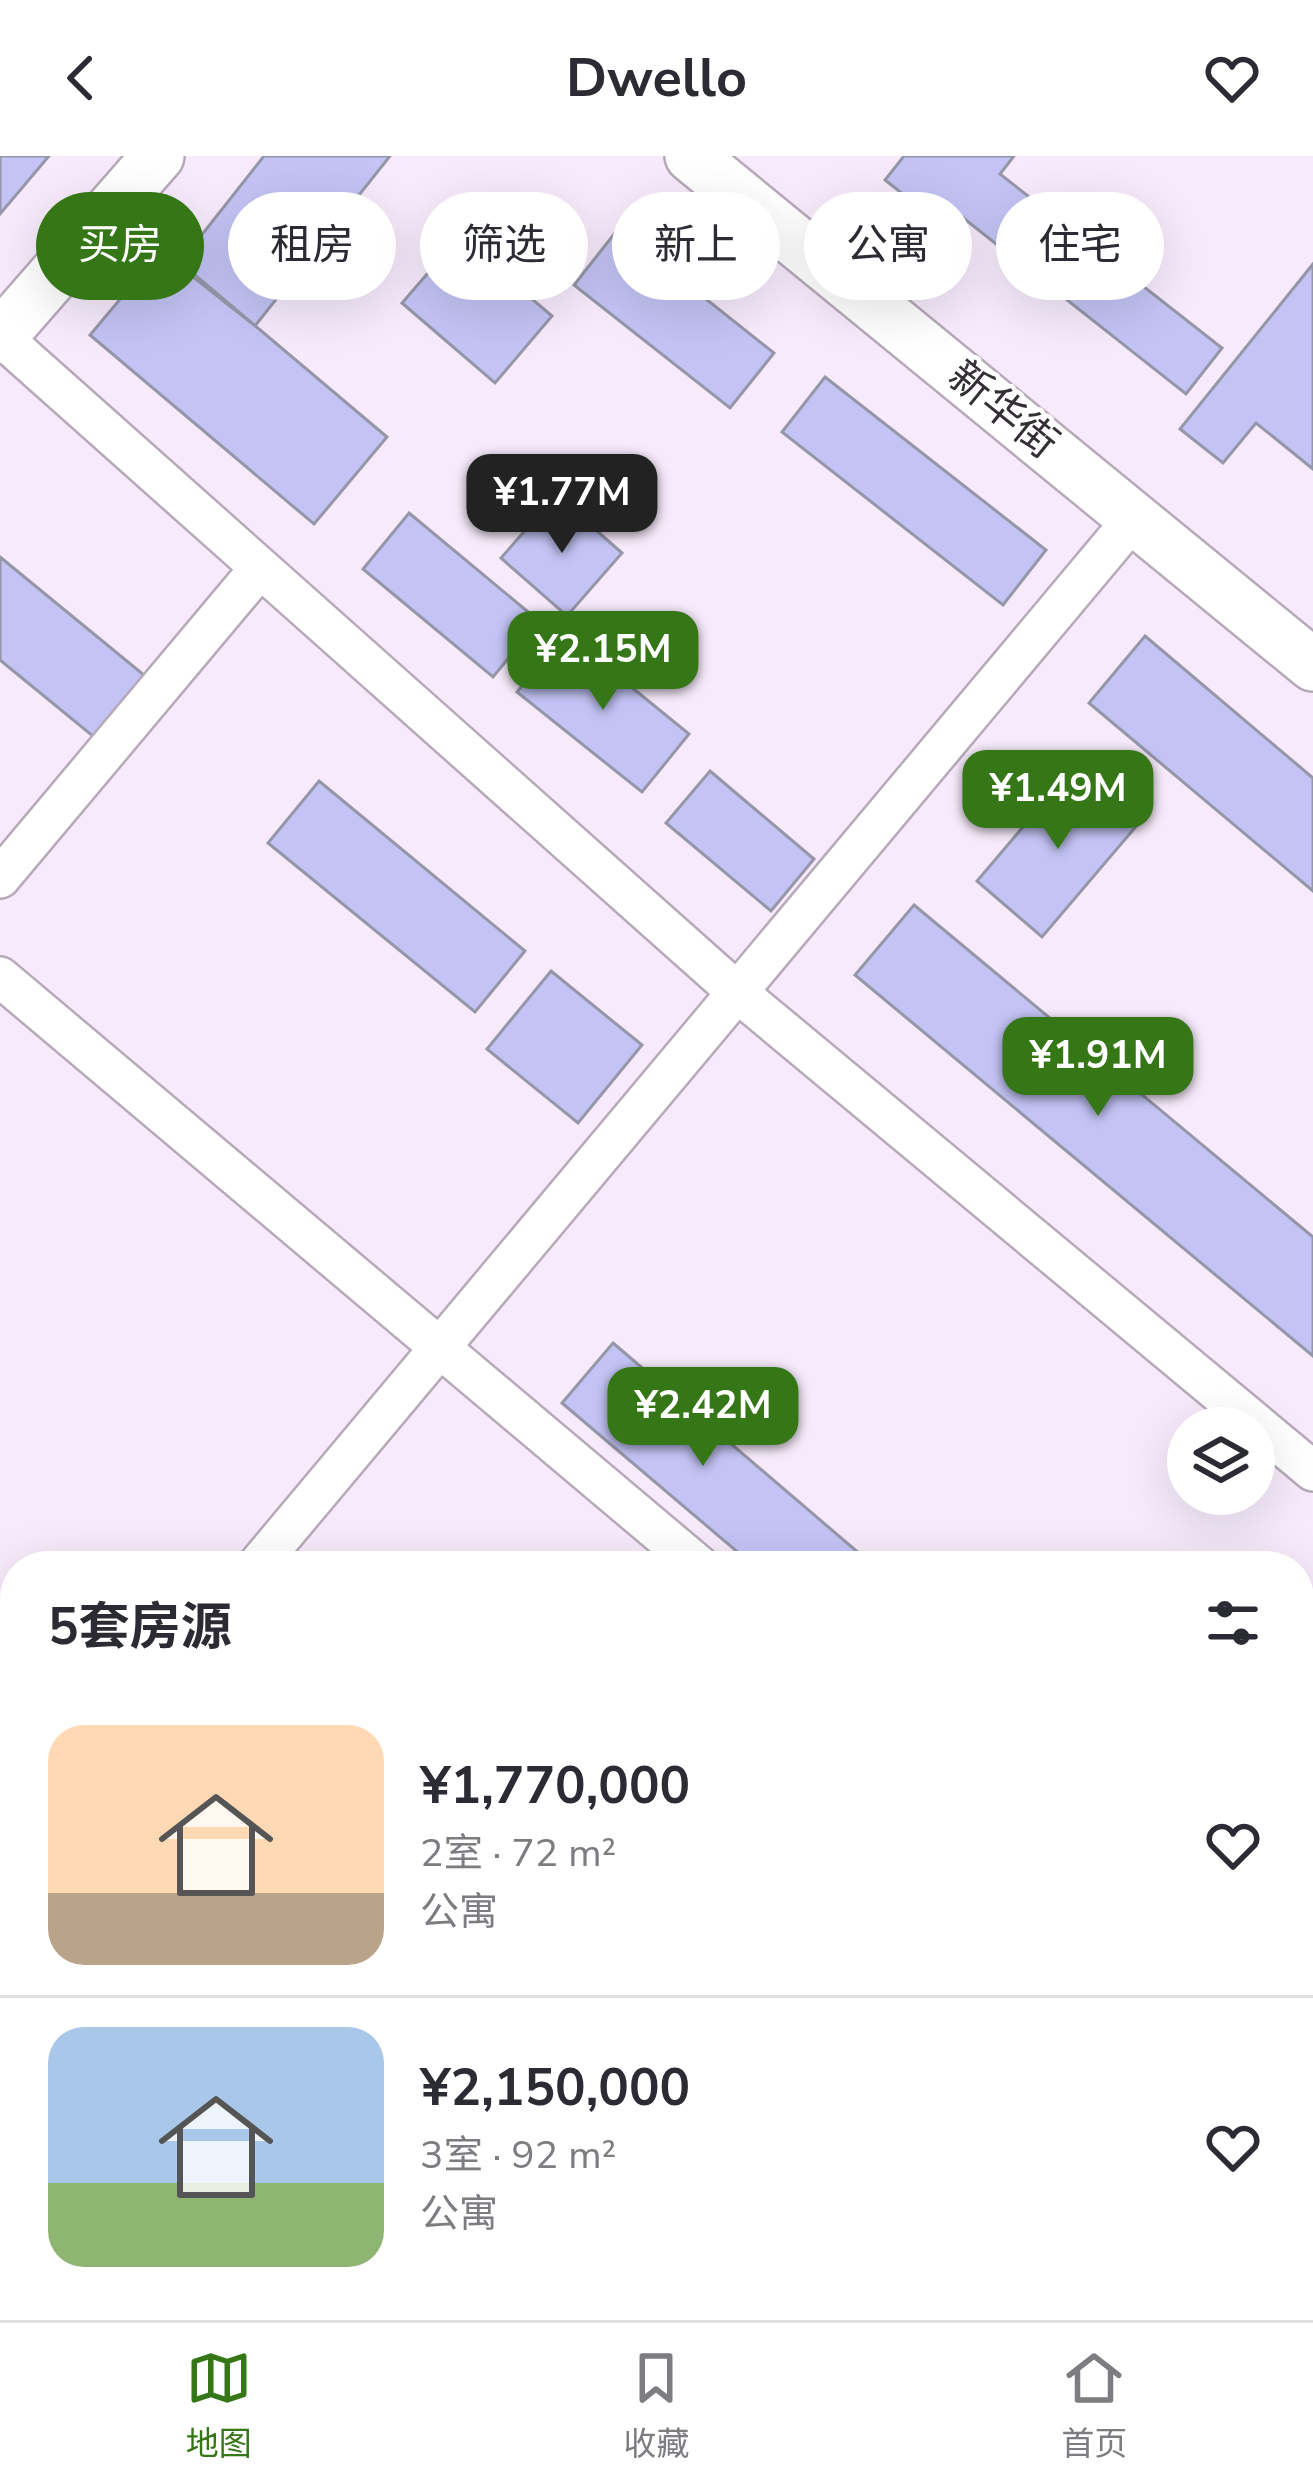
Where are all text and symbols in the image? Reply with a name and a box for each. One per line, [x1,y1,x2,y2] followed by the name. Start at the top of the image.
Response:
[566,41,747,115] text: Dwello
[48,45,114,111] icon: back
[1199,45,1265,111] icon: heart
[36,192,204,300] chip: 买房
[228,192,396,300] chip: 租房
[420,192,588,300] chip: 筛选
[612,192,780,300] chip: 新上
[804,192,972,300] chip: 公寓
[996,192,1164,300] chip: 住宅
[936,348,1070,472] street label: 新华街
[464,454,660,556] pin: ¥1.77M
[493,466,631,519] text: ¥1.77M
[505,611,701,713] pin: ¥2.15M
[534,623,672,676] text: ¥2.15M
[960,750,1156,852] pin: ¥1.49M
[989,762,1127,815] text: ¥1.49M
[1000,1017,1196,1119] pin: ¥1.91M
[1029,1029,1167,1082] text: ¥1.91M
[605,1367,801,1469] pin: ¥2.42M
[634,1379,772,1432] text: ¥2.42M
[1167,1407,1275,1515] map controls
[1167,1407,1275,1515] button: layers
[1200,1590,1266,1656] icon: filters
[48,1592,232,1662] text: 5套房源
[420,1751,690,1821] text: ¥1,770,000
[144,1773,288,1917] icon: home
[1200,1812,1266,1878] icon: heart
[420,1827,616,1880] text: 2室 · 72 m²
[420,1886,498,1939] text: 公寓
[420,2053,690,2123] text: ¥2,150,000
[144,2075,288,2219] icon: home
[1200,2114,1266,2180] icon: heart
[420,2129,616,2182] text: 3室 · 92 m²
[420,2188,498,2241] text: 公寓
[186,2345,252,2467] tab: 地图
[623,2345,689,2467] tab: 收藏
[1061,2345,1127,2467] tab: 首页

